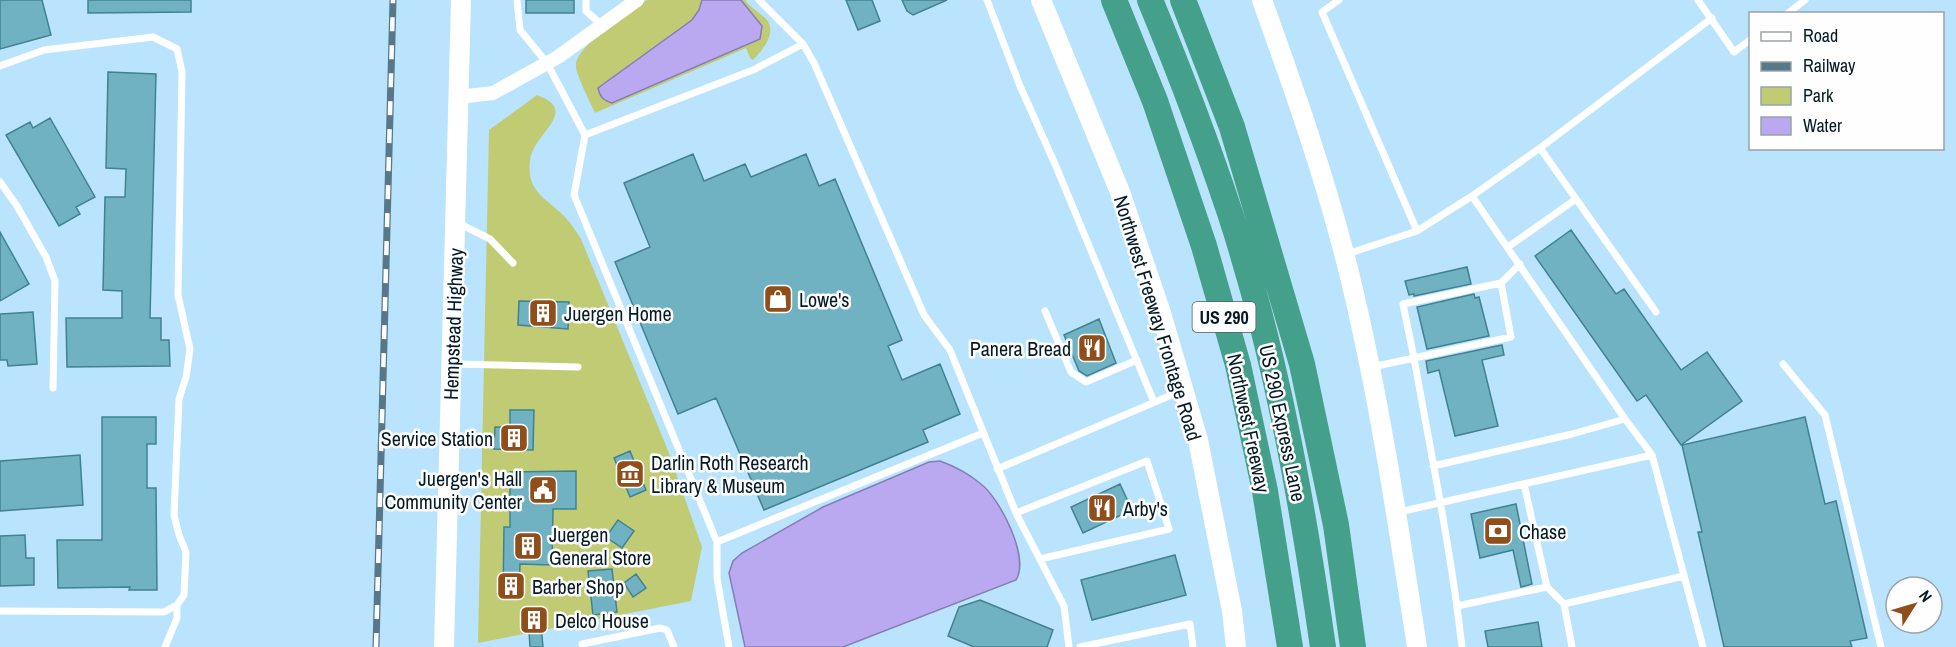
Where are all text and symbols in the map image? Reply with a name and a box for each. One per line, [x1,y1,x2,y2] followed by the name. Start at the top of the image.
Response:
[1749,12,1944,150] legend
[1803,23,1838,48] text: Road
[1803,53,1856,78] text: Railway
[1803,83,1834,108] text: Park
[1803,113,1842,138] text: Water
[1108,192,1208,444] street label: Northwest Freeway Frontage Road
[437,247,469,401] street label: Hempstead Highway
[762,283,794,315] shop icon: Lowe's
[799,286,850,313] place label: Lowe's
[527,297,559,329] building icon: Juergen Home
[564,300,672,327] place label: Juergen Home
[1192,302,1256,332] road number: US 290
[1076,332,1108,364] restaurant icon: Panera Bread
[970,335,1071,362] place label: Panera Bread
[1253,342,1313,504] street label: US 290 Express Lane
[1221,351,1277,496] street label: Northwest Freeway
[498,422,530,454] building icon: Service Station
[381,425,493,452] place label: Service Station
[651,449,809,499] place label: Darlin Roth Research Library & Museum
[614,458,646,490] museum icon: Darlin Roth Research Library & Museum
[384,465,523,515] place label: Juergen's Hall Community Center
[527,474,559,506] public building icon: Juergen's Hall Community Center
[1086,492,1118,524] restaurant icon: Arby's
[1122,495,1168,522] place label: Arby's
[1482,515,1514,547] bank icon: Chase
[1519,518,1566,545] place label: Chase
[549,521,651,571] place label: Juergen General Store
[512,530,544,562] building icon: Juergen General Store
[495,570,527,602] building icon: Barber Shop
[532,573,624,600] place label: Barber Shop
[1884,575,1944,635] north arrow
[1914,586,1938,606] text: N
[518,604,550,636] building icon: Delco House
[555,607,649,634] place label: Delco House

